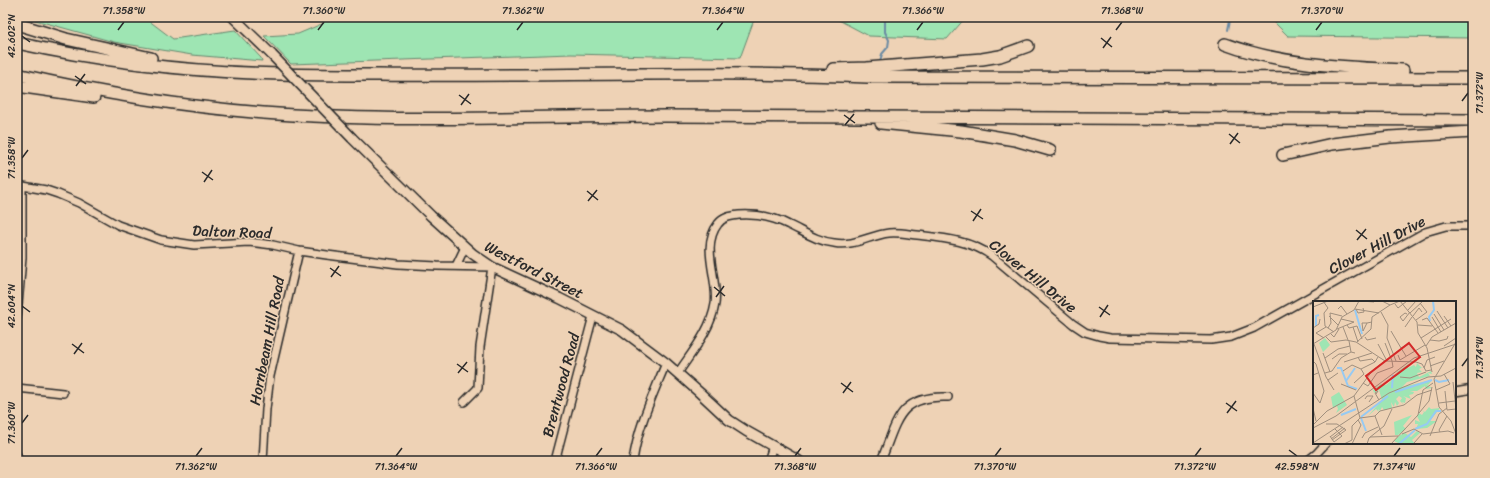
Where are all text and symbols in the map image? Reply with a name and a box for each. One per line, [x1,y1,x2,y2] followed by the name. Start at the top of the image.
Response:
[103,2,146,20] text: 71.358°W
[303,2,346,20] text: 71.360°W
[502,2,544,20] text: 71.362°W
[702,2,745,20] text: 71.364°W
[902,2,944,20] text: 71.366°W
[1101,2,1143,20] text: 71.368°W
[1301,2,1344,20] text: 71.370°W
[3,14,21,58] text: 42.602°N
[1471,72,1489,114] text: 71.372°W
[3,136,21,179] text: 71.358°W
[1324,208,1431,282] street label: Clover Hill Drive
[192,218,273,246] street label: Dalton Road
[983,232,1083,320] street label: Clover Hill Drive
[480,234,589,306] street label: Westford Street
[242,273,292,408] street label: Hornbeam Hill Road
[3,284,21,328] text: 42.604°N
[1313,301,1456,444] inset map
[535,329,588,440] street label: Brentwood Road
[1471,336,1489,379] text: 71.374°W
[3,401,21,444] text: 71.360°W
[175,458,217,476] text: 71.362°W
[375,458,418,476] text: 71.364°W
[575,458,617,476] text: 71.366°W
[774,458,816,476] text: 71.368°W
[974,458,1017,476] text: 71.370°W
[1174,458,1216,476] text: 71.372°W
[1275,458,1319,476] text: 42.598°N
[1373,458,1416,476] text: 71.374°W

